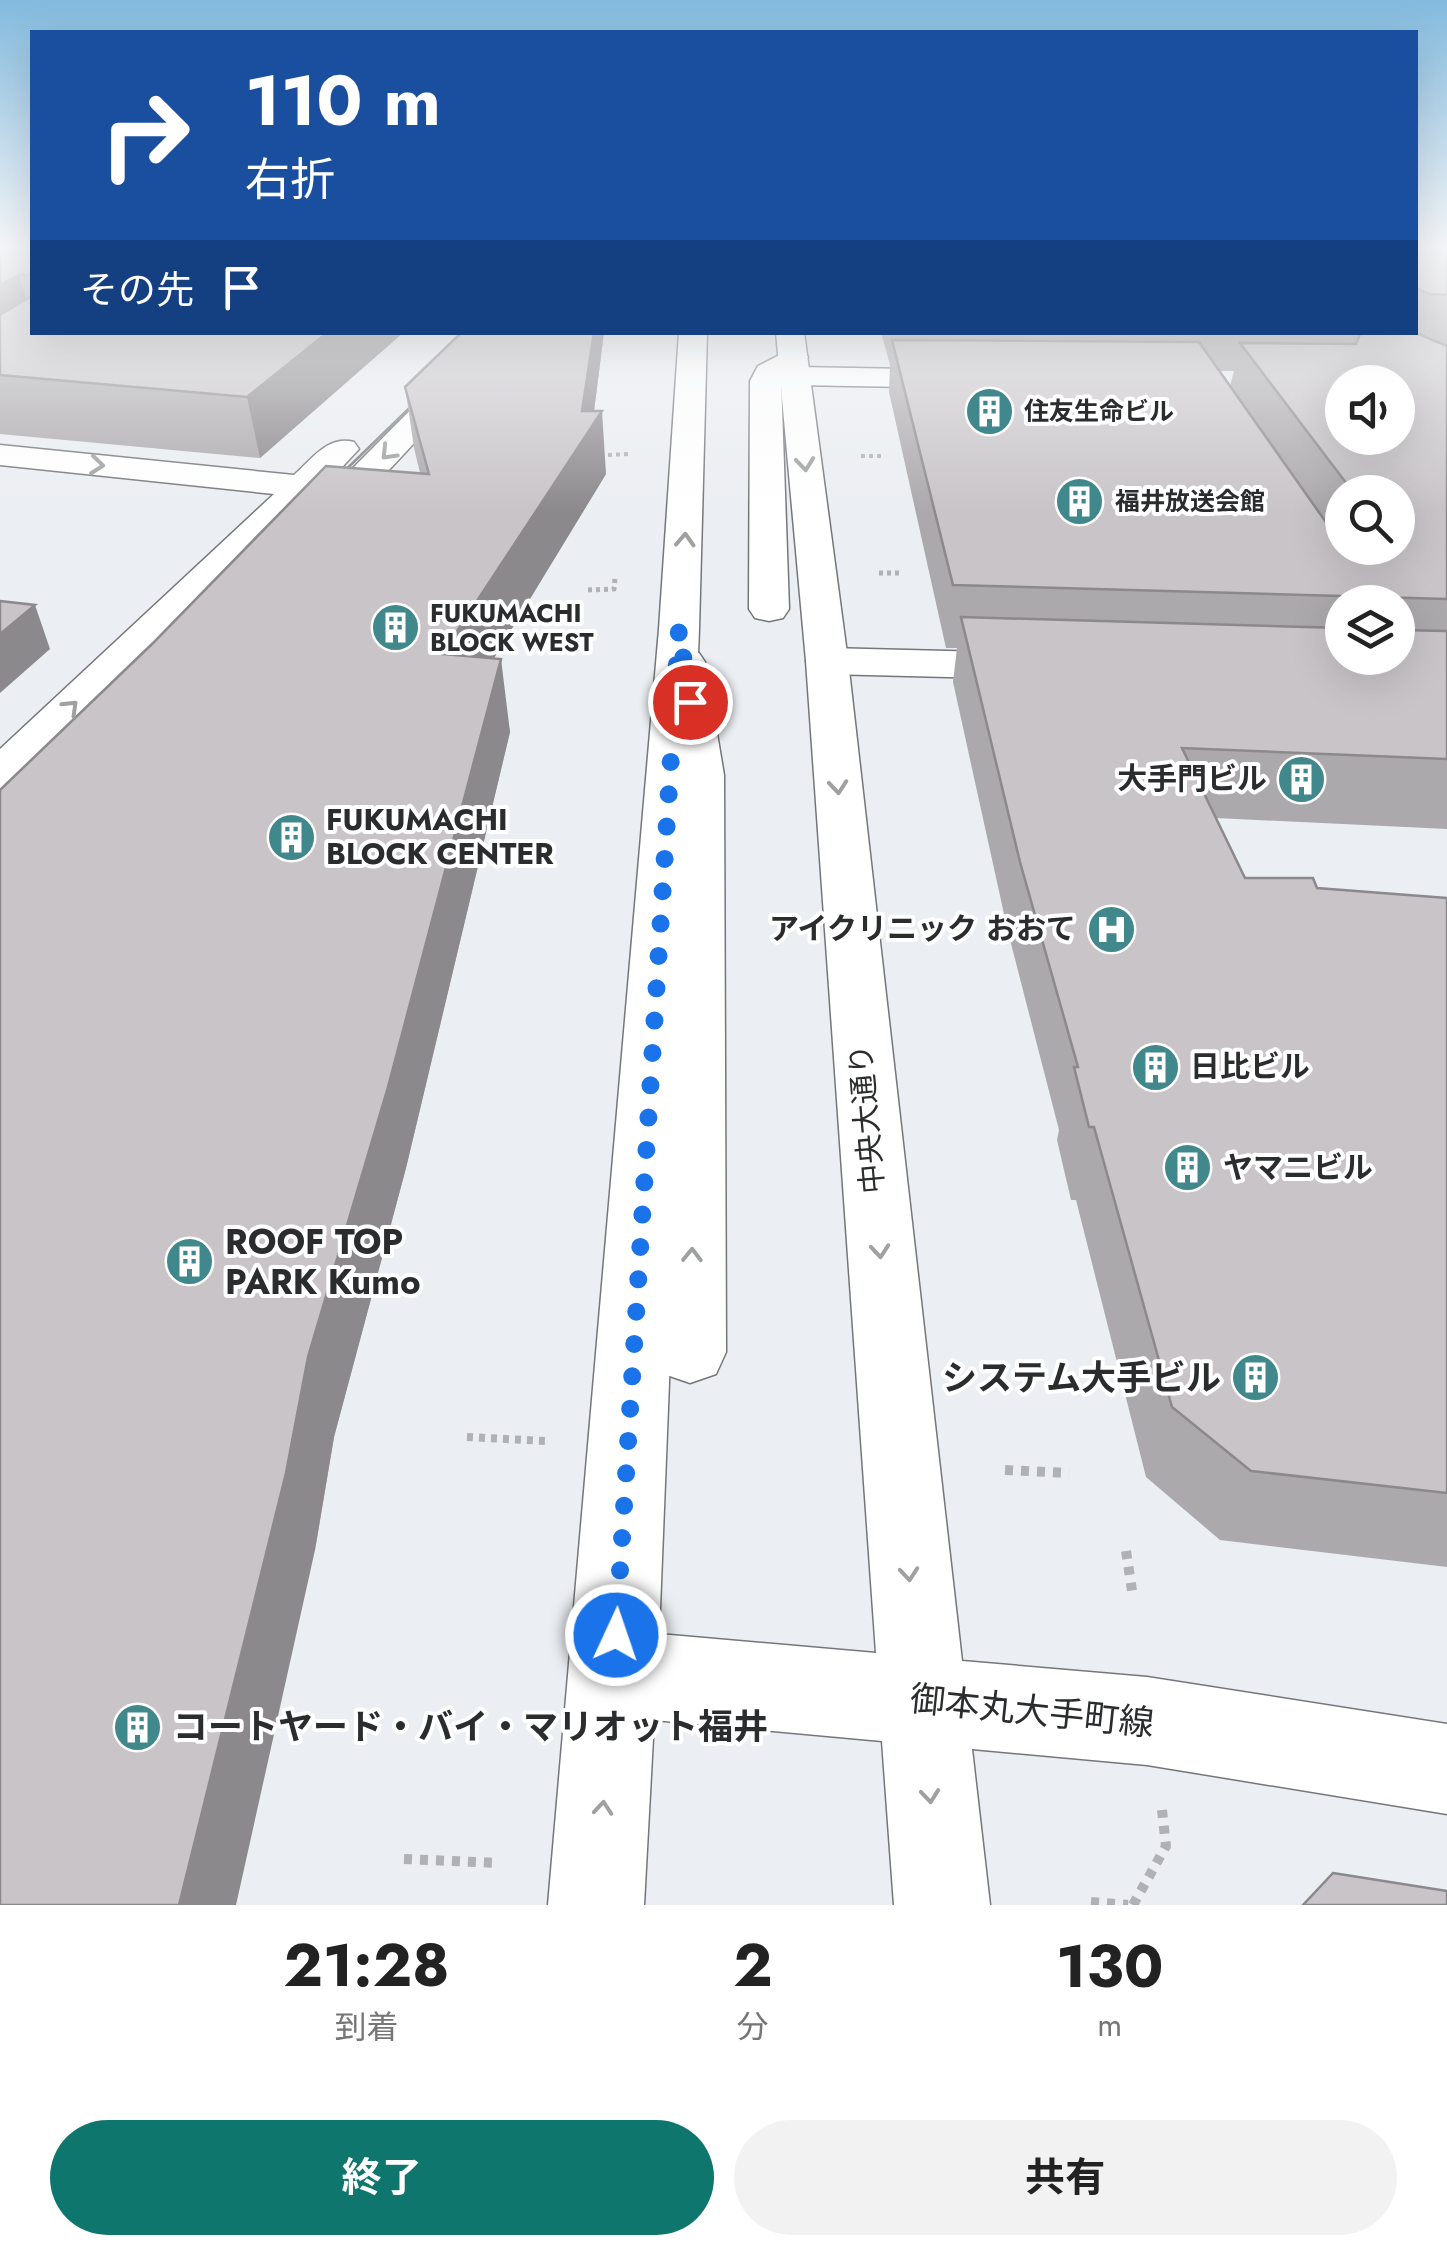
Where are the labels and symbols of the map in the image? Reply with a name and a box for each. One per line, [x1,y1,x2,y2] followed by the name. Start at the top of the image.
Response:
[963,385,1015,437] building icon: 住友生命ビル
[1024,393,1174,429] place label: 住友生命ビル
[382,441,400,459] one-way arrow
[89,454,105,475] one-way arrow
[794,457,815,473] one-way arrow
[1054,475,1106,527] building icon: 福井放送会館
[1115,483,1265,519] place label: 福井放送会館
[674,532,695,548] one-way arrow
[430,595,593,660] place label: FUKUMACHI BLOCK WEST
[369,601,421,653] building icon: FUKUMACHI BLOCK WEST
[648,660,733,745] pin
[59,701,77,719] one-way arrow
[1276,753,1328,805] building icon: 大手門ビル
[1117,757,1267,800] place label: 大手門ビル
[827,780,849,796] one-way arrow
[326,798,554,875] place label: FUKUMACHI BLOCK CENTER
[265,811,317,863] building icon: FUKUMACHI BLOCK CENTER
[1085,903,1137,955] hospital icon: アイクリニック おおて
[769,907,1076,950] place label: アイクリニック おおて
[1129,1041,1181,1093] building icon: 日比ビル
[839,1042,894,1196] street label: 中央大通り
[1190,1045,1310,1088] place label: 日比ビル
[1162,1142,1214,1194] building icon: ヤマニビル
[1223,1146,1373,1189] place label: ヤマニビル
[225,1217,421,1307] place label: ROOF TOP PARK Kumo
[164,1236,216,1288] building icon: ROOF TOP PARK Kumo
[869,1243,890,1259] one-way arrow
[681,1247,703,1262] one-way arrow
[1230,1352,1282,1404] building icon: システム大手ビル
[942,1353,1221,1403] place label: システム大手ビル
[898,1567,919,1583] one-way arrow
[564,1583,668,1687] position arrow
[908,1673,1156,1749] street label: 御本丸大手町線
[112,1701,164,1753] building icon: コートヤード・バイ・マリオット福井
[173,1702,768,1752] place label: コートヤード・バイ・マリオット福井
[919,1788,941,1804] one-way arrow
[592,1799,613,1815] one-way arrow

